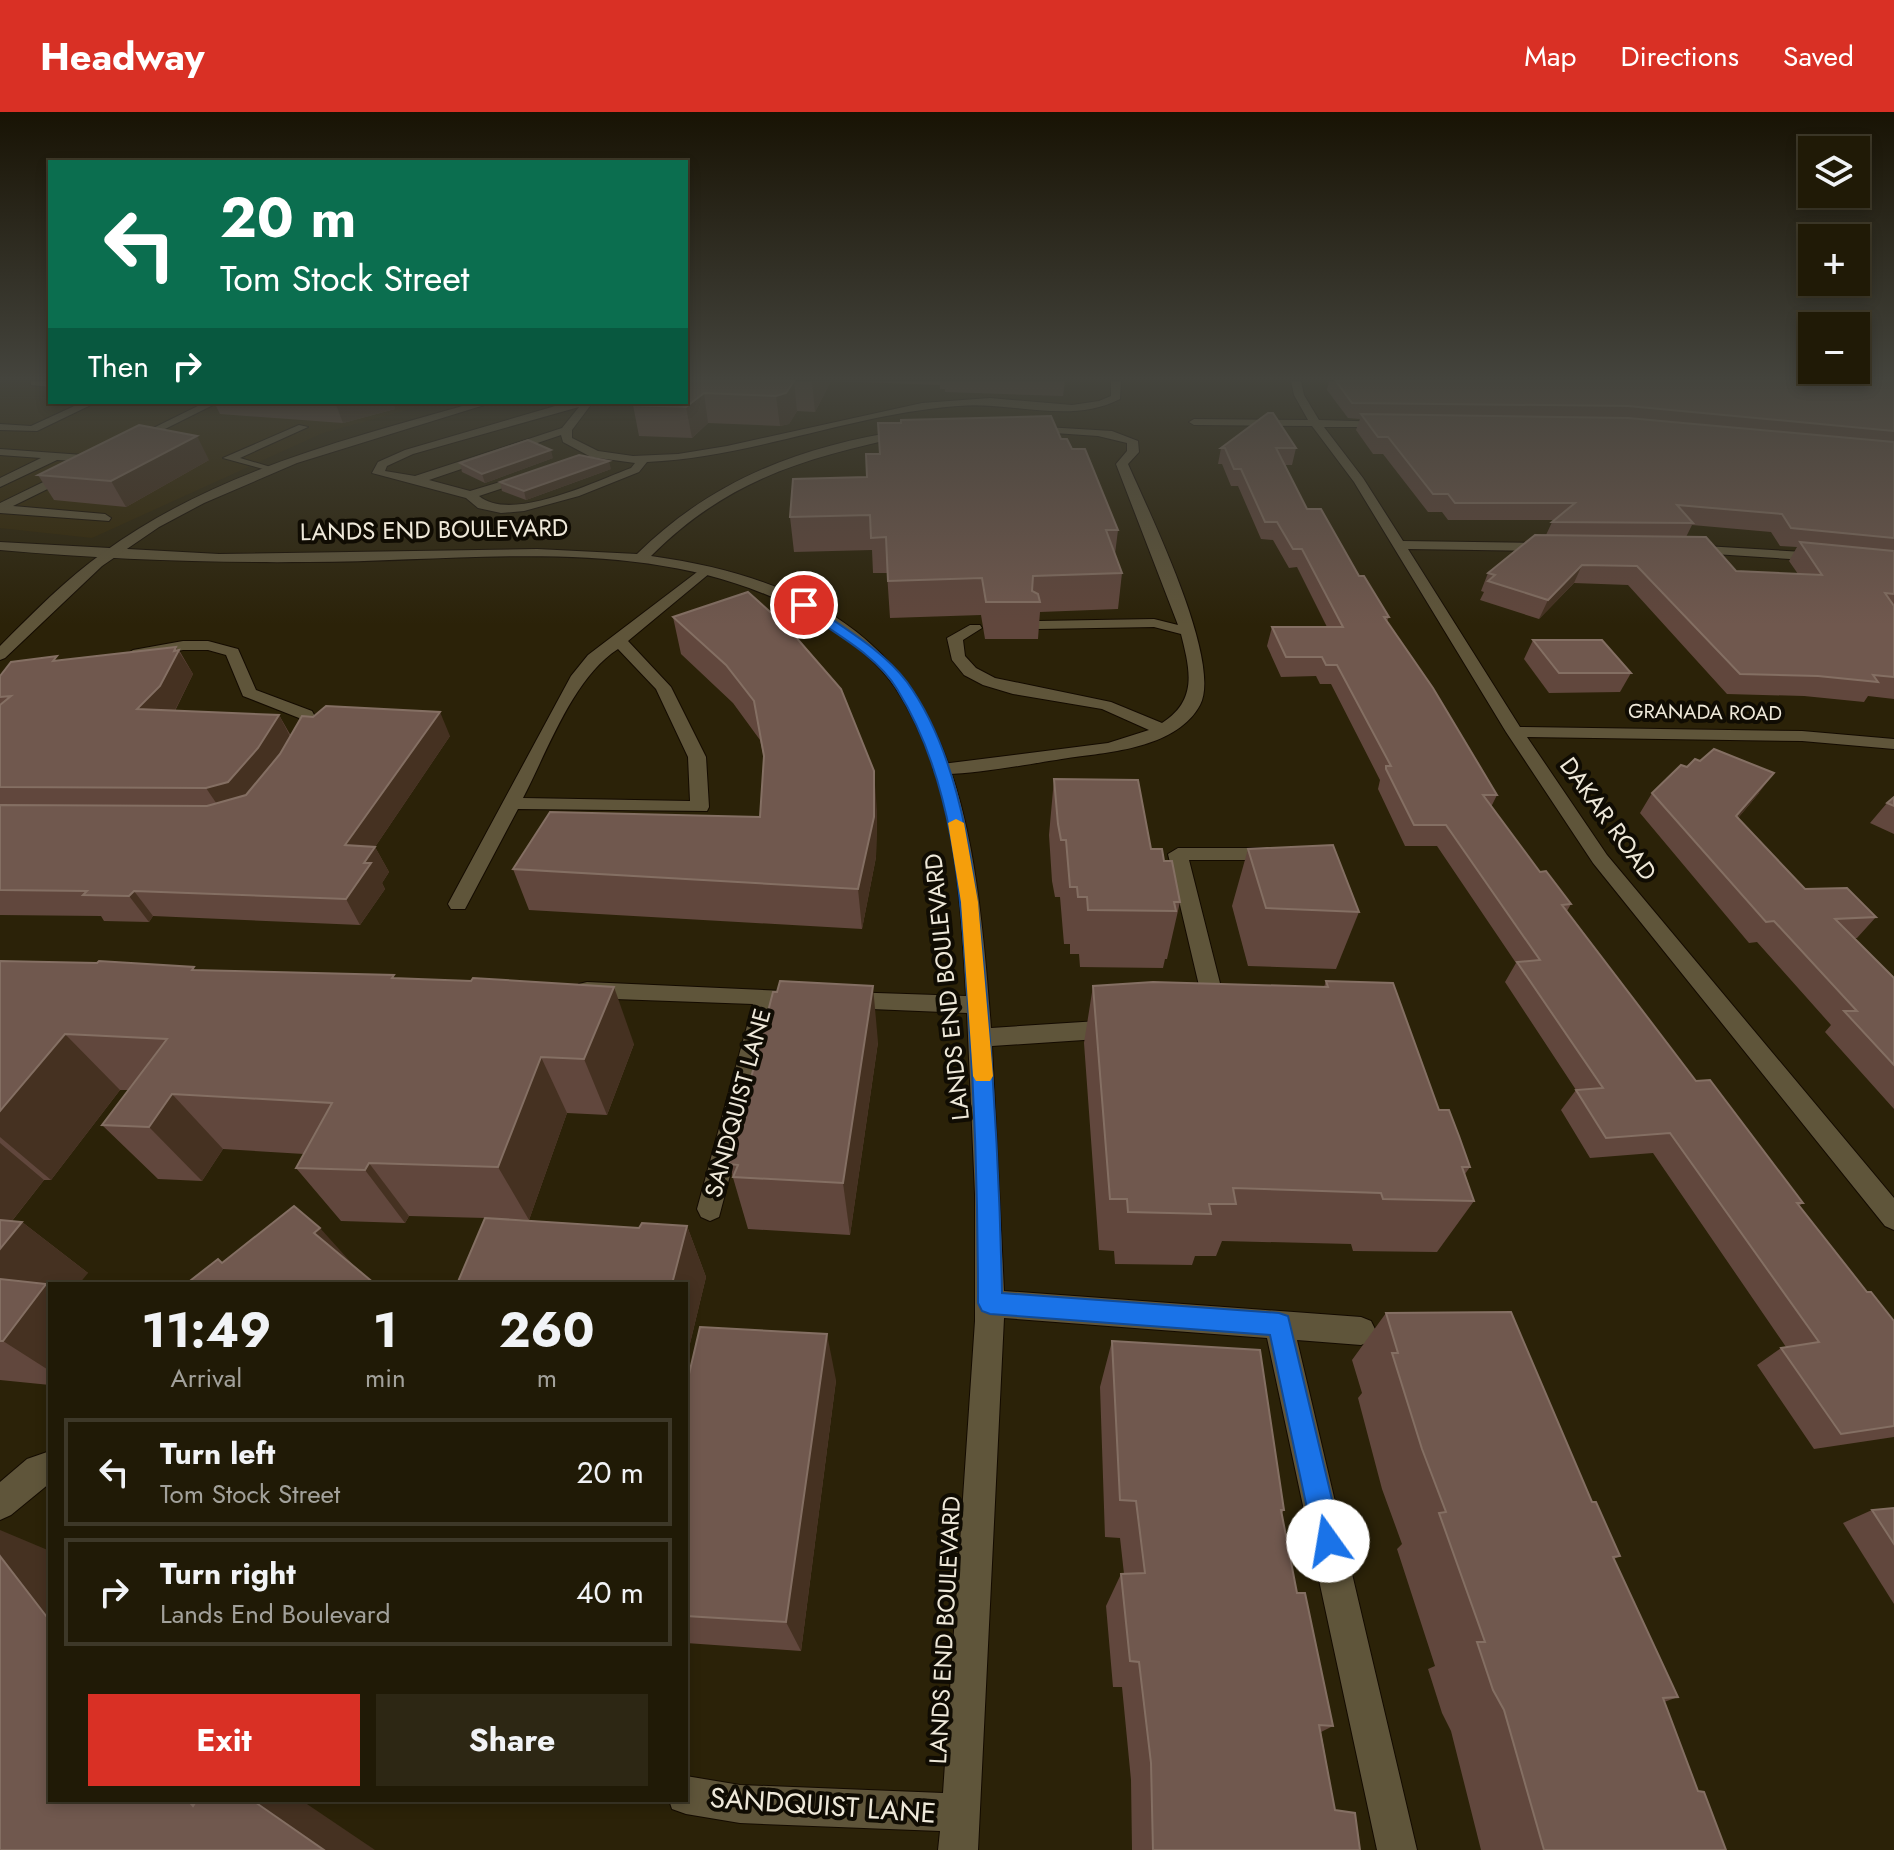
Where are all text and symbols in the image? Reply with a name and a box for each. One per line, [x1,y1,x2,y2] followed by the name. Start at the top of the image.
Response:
[40,29,205,84] text: Headway
[1524,36,1576,77] text: Map
[1620,36,1739,77] text: Directions
[1783,36,1854,77] text: Saved
[1798,136,1870,384] map controls
[1798,136,1870,208] button: layers
[220,177,357,258] text: 20 m
[88,192,192,296] icon: left
[1798,224,1870,296] button: +
[220,252,469,304] text: Tom Stock Street
[1798,312,1870,384] button: −
[165,344,209,388] icon: right
[88,345,149,388] text: Then
[300,510,568,549] street label: LANDS END BOULEVARD
[770,571,838,639] pin
[782,583,826,627] icon: arrive
[1628,697,1782,728] street label: GRANADA ROAD
[1552,750,1665,888] street label: DAKAR ROAD
[915,852,978,1122] street label: LANDS END BOULEVARD
[695,1004,780,1201] street label: SANDQUIST LANE
[141,1296,271,1365] text: 11:49
[373,1296,397,1365] text: 1
[499,1296,594,1365] text: 260
[171,1359,242,1397] text: Arrival
[365,1359,406,1397] text: min
[537,1359,557,1397] text: m
[160,1432,275,1475] text: Turn left
[92,1450,136,1494] icon: left
[577,1451,644,1494] text: 20 m
[160,1475,340,1513] text: Tom Stock Street
[920,1495,969,1765] street label: LANDS END BOULEVARD
[1286,1499,1370,1583] position arrow
[160,1552,296,1595] text: Turn right
[92,1570,136,1614] icon: right
[576,1571,644,1614] text: 40 m
[160,1595,391,1633] text: Lands End Boulevard
[88,1694,360,1786] button: Exit
[376,1694,648,1786] button: Share
[708,1777,938,1834] street label: SANDQUIST LANE

